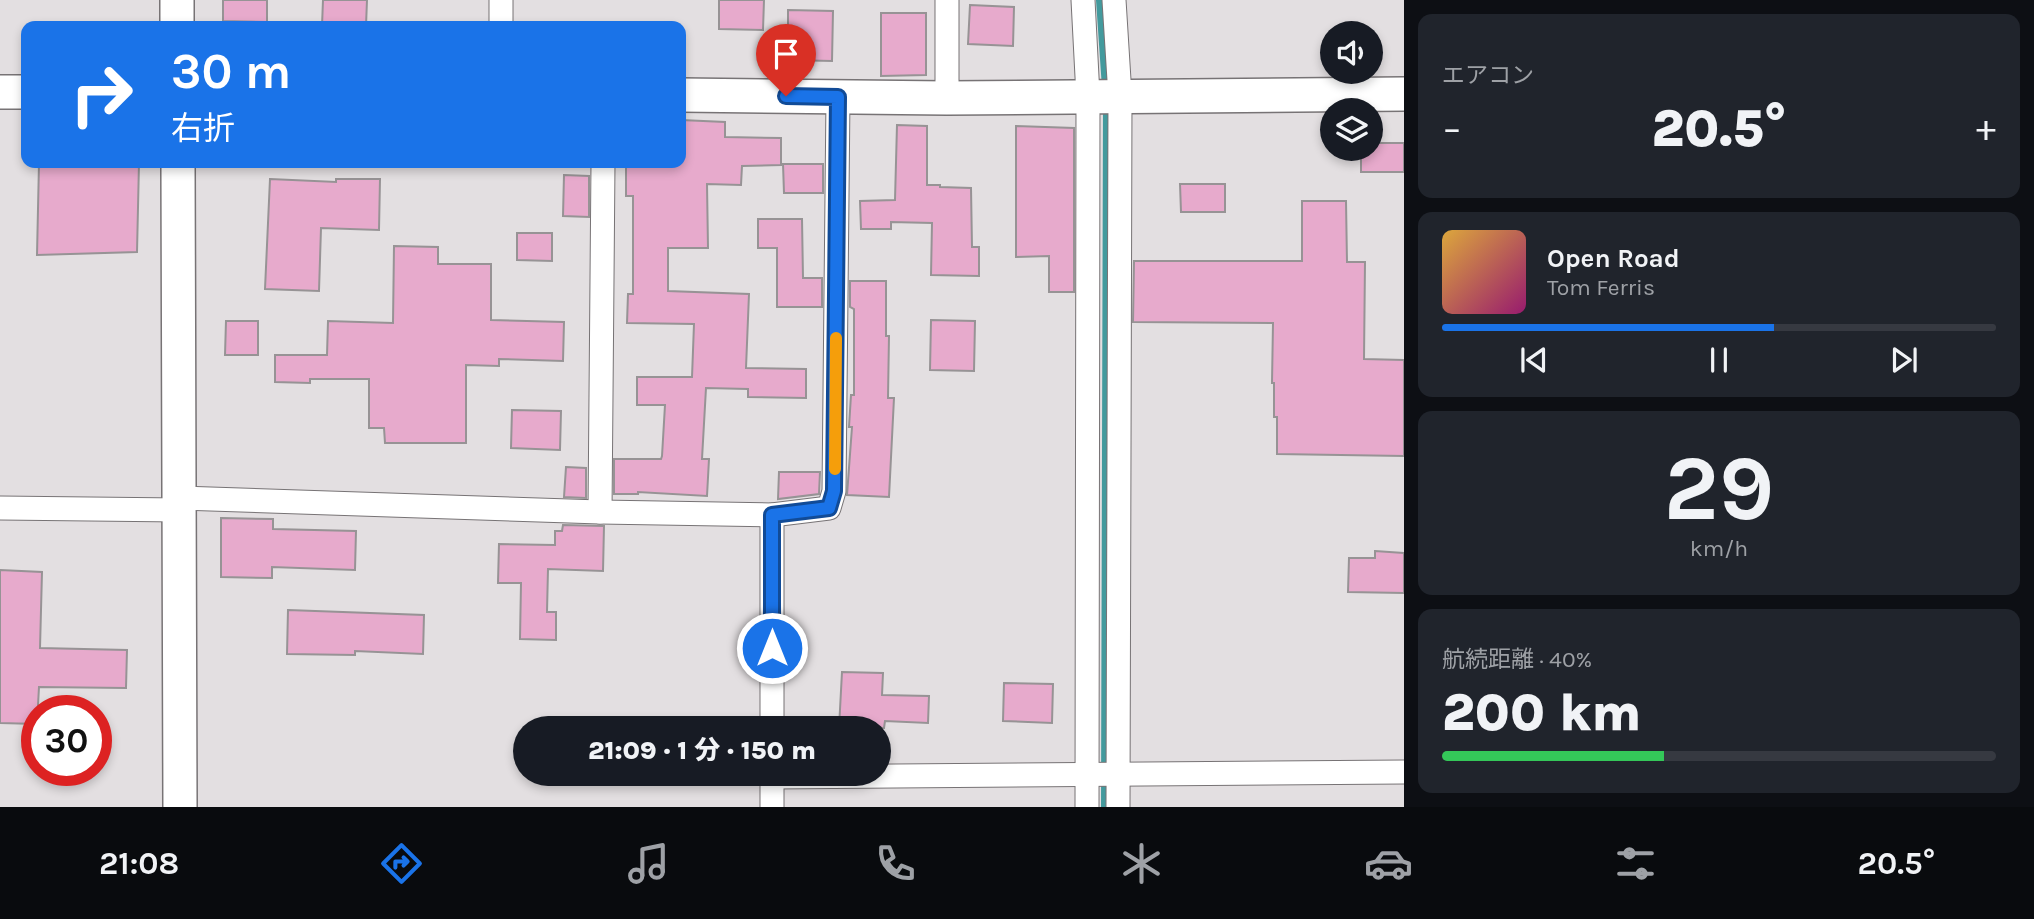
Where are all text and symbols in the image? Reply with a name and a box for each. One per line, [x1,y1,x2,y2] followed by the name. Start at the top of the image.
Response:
[1320,21,1383,161] map controls
[1320,21,1383,84] button: sound
[756,24,816,96] pin
[767,35,805,73] icon: arrive
[171,43,291,100] text: 30 m
[56,49,147,140] icon: right
[1442,62,1534,89] text: エアコン
[1320,98,1383,161] button: layers
[1651,98,1787,159] text: 20.5°
[1442,106,1462,151] text: −
[1976,106,1996,151] text: +
[171,110,235,147] text: 右折
[1547,243,1680,274] text: Open Road
[1547,274,1655,301] text: Tom Ferris
[1515,341,1553,379] icon: previous
[1700,341,1738,379] icon: pause
[1885,341,1923,379] icon: next
[1664,436,1774,542] text: 29
[1690,535,1748,562] text: km/h
[735,611,809,685] position arrow
[1442,646,1592,673] text: 航続距離 · 40%
[1442,682,1641,743] text: 200 km
[21,695,112,786] speed limit sign: 30
[588,735,816,766] text: 21:09 · 1 分 · 150 m
[377,839,426,888] icon: directions
[624,839,673,888] icon: music
[871,839,920,888] icon: phone
[1117,839,1166,888] icon: climate
[1364,839,1413,888] icon: car
[1611,839,1660,888] icon: filters
[99,845,179,882] text: 21:08
[1858,845,1935,882] text: 20.5°

